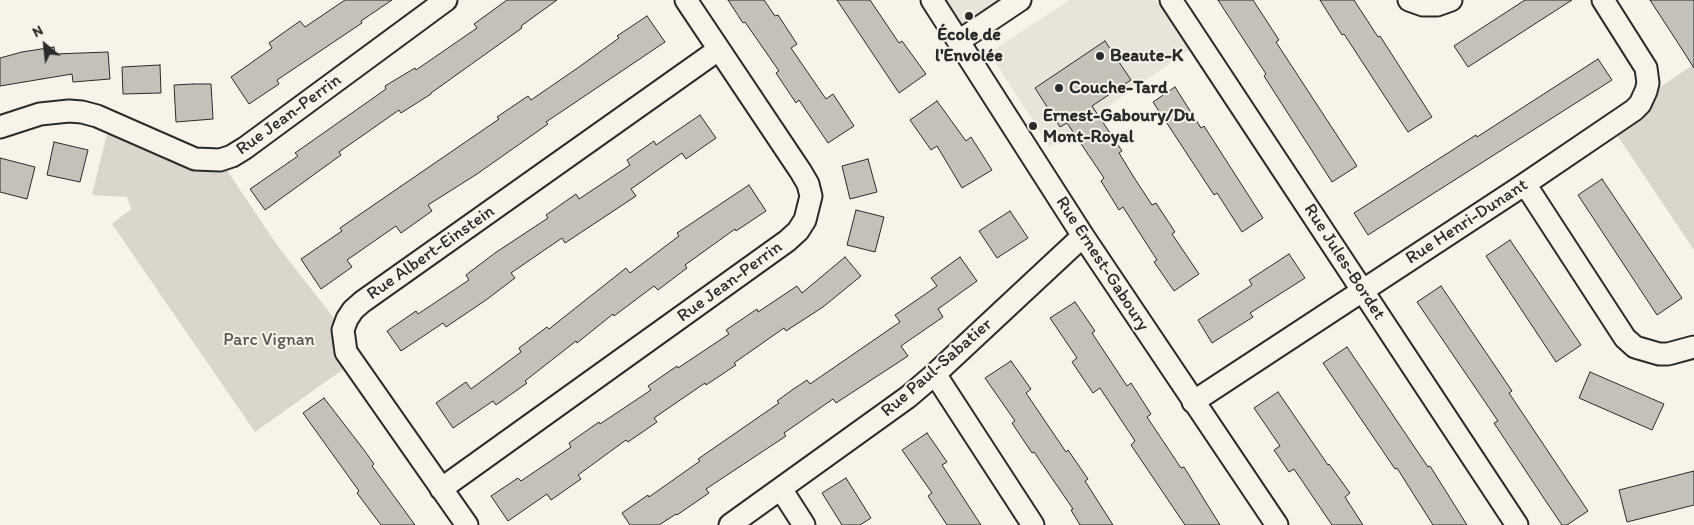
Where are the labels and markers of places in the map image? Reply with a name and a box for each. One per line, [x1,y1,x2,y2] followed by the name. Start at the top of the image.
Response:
[963,10,975,22] marker: École de l'Envolée
[935,24,1003,66] place label: École de l'Envolée
[1110,45,1183,67] place label: Beaute-K
[1094,50,1106,62] marker: Beaute-K
[1069,77,1168,99] place label: Couche-Tard
[1053,82,1065,94] marker: Couche-Tard
[1043,105,1195,148] place label: Ernest-Gaboury/Du Mont-Royal
[1027,120,1039,132] marker: Ernest-Gaboury/Du Mont-Royal

